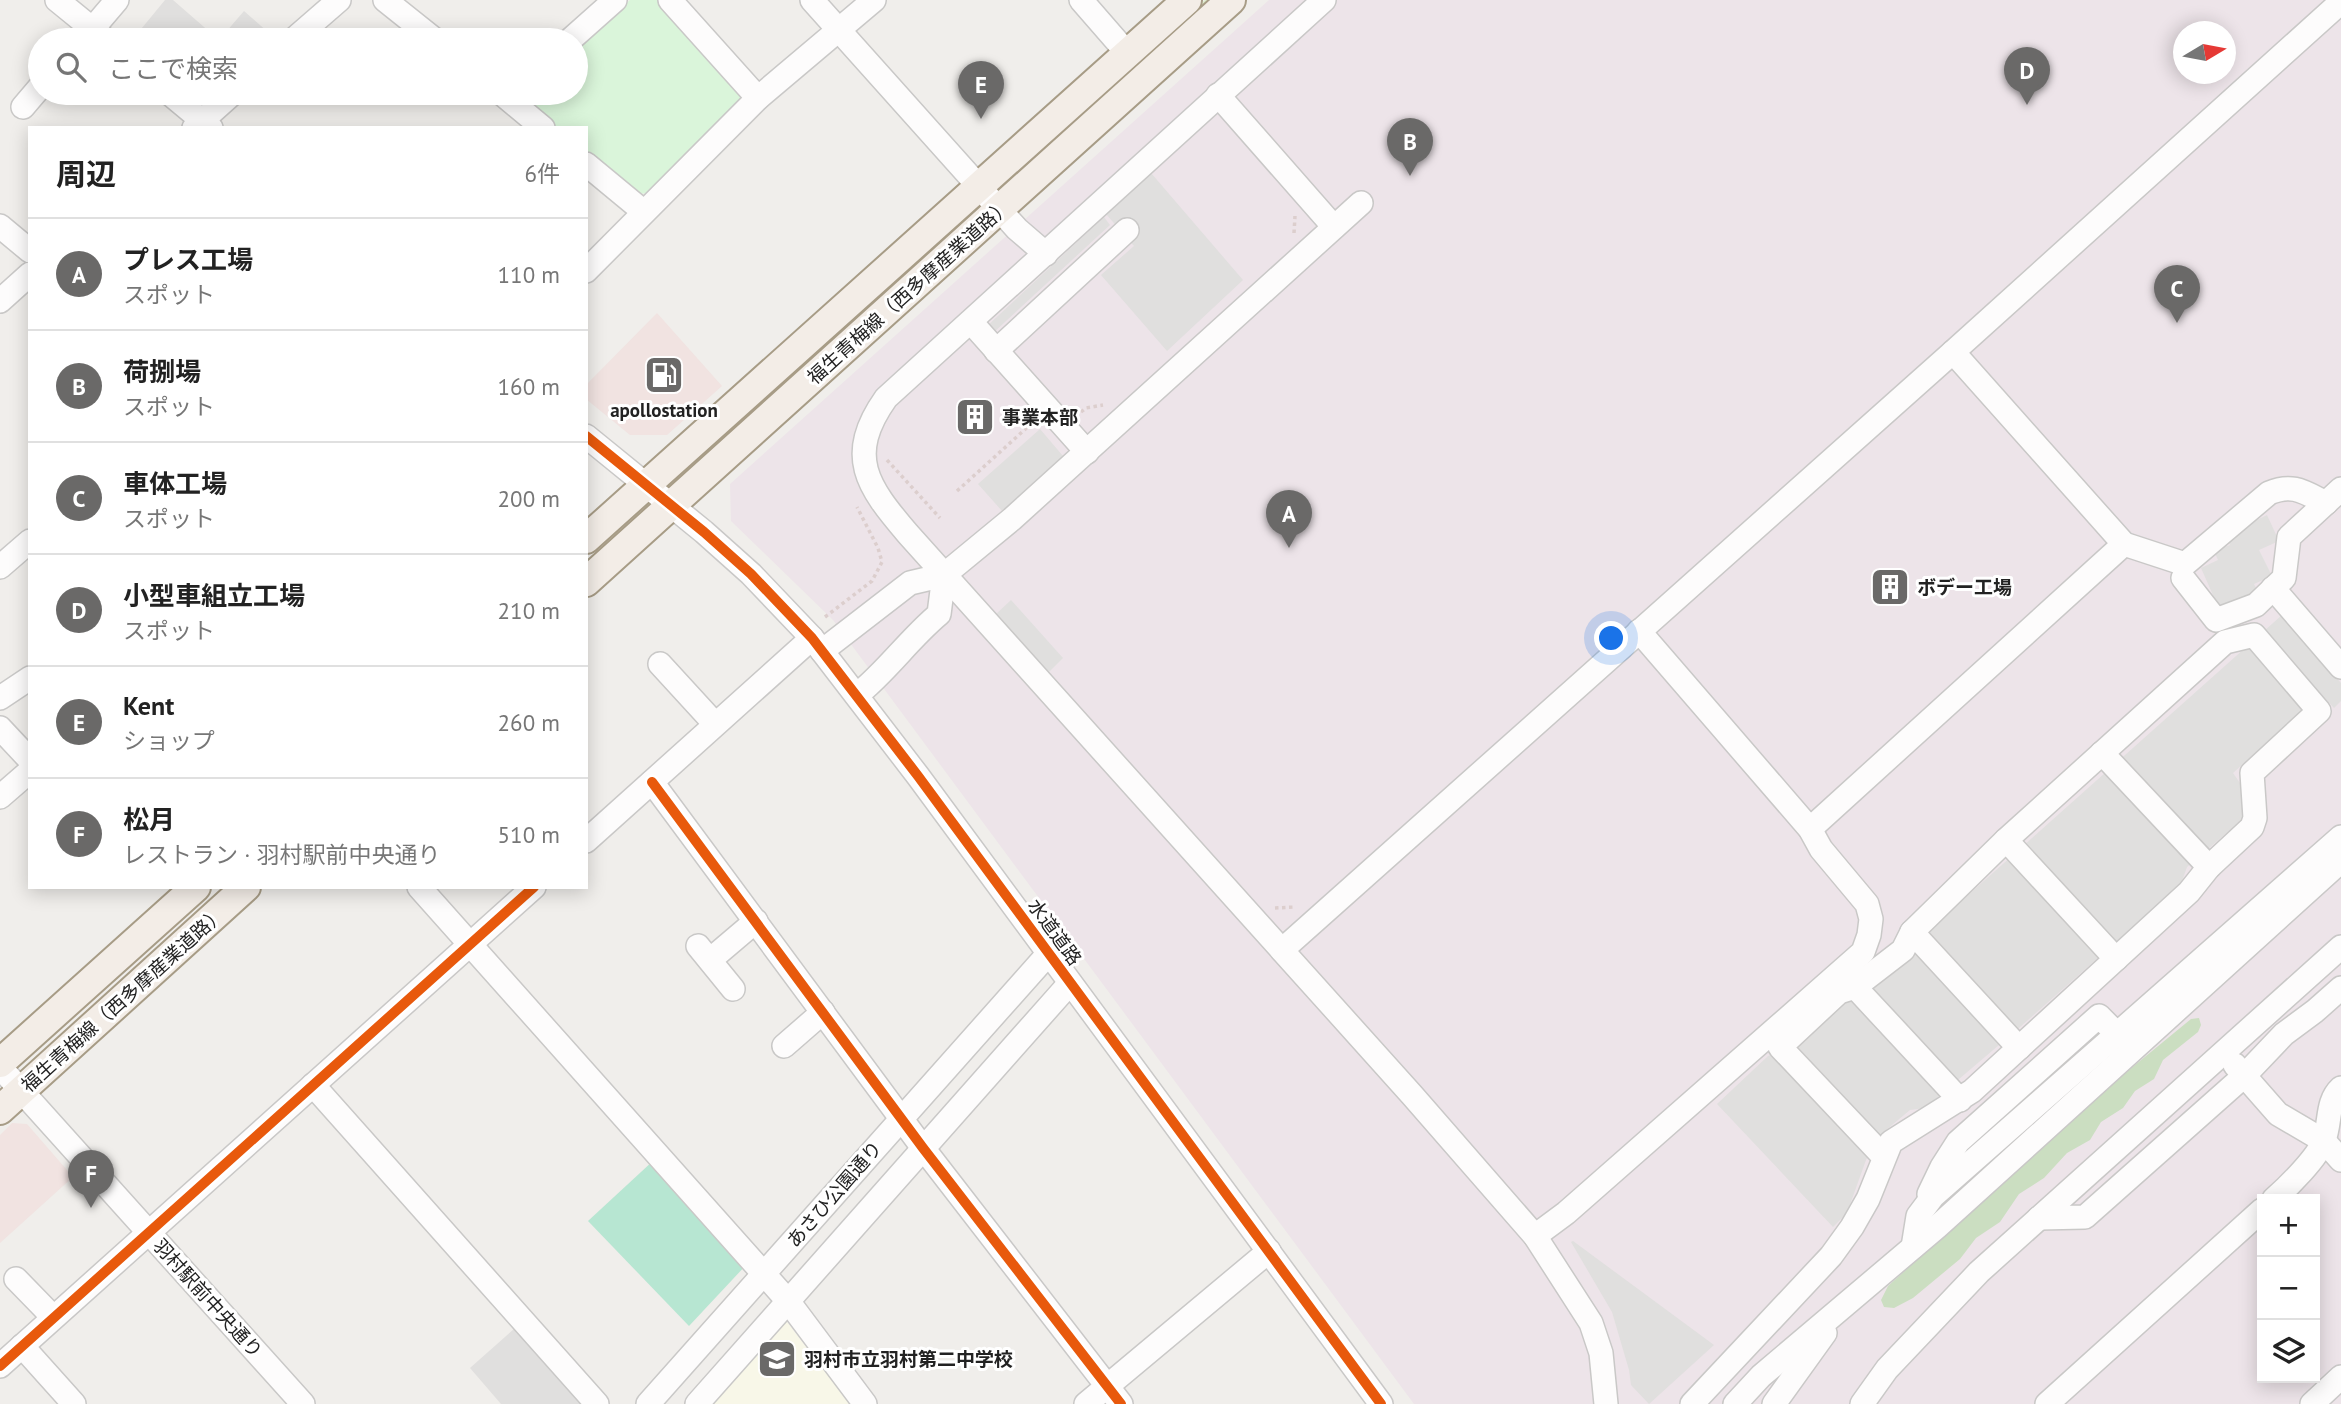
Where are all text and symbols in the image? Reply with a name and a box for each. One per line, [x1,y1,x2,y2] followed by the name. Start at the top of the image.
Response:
[2173,21,2236,84] north arrow
[28,28,588,105] search box
[2004,47,2050,105] pin: D
[52,48,90,86] icon: search
[108,52,238,85] text: ここで検索
[958,61,1004,119] pin: E
[1387,118,1433,176] pin: B
[56,154,116,193] text: 周辺
[524,159,560,188] text: 6件
[802,193,1016,389] street label: 福生青梅線（西多摩産業道路）
[123,243,253,276] text: プレス工場
[72,260,86,289] text: A
[498,260,560,289] text: 110 m
[2154,265,2200,323] pin: C
[123,280,215,309] text: スポット
[643,354,685,396] fuel station icon: apollostation
[123,355,201,388] text: 荷捌場
[72,372,86,401] text: B
[498,372,560,401] text: 160 m
[123,392,215,421] text: スポット
[954,396,996,438] building icon: 事業本部
[610,398,718,422] place label: apollostation
[1002,405,1078,429] place label: 事業本部
[123,467,227,500] text: 車体工場
[73,484,85,513] text: C
[498,484,560,513] text: 200 m
[1266,490,1312,548] pin: A
[123,504,215,533] text: スポット
[1869,566,1911,608] building icon: ボデー工場
[1917,575,2012,599] place label: ボデー工場
[123,579,305,612] text: 小型車組立工場
[72,596,86,625] text: D
[498,596,560,625] text: 210 m
[123,616,215,645] text: スポット
[1594,621,1628,655] your location
[123,689,174,722] text: Kent
[73,708,85,737] text: E
[498,708,560,737] text: 260 m
[123,726,215,755] text: ショップ
[123,803,175,836] text: 松月
[73,820,85,849] text: F
[498,820,560,849] text: 510 m
[123,840,440,869] text: レストラン · 羽村駅前中央通り
[1023,894,1087,970] street label: 水道道路
[16,901,230,1097] street label: 福生青梅線（西多摩産業道路）
[781,1136,887,1252] street label: あさひ公園通り
[68,1150,114,1208] pin: F
[2257,1194,2320,1383] map controls
[2257,1194,2320,1257] button: +
[148,1233,268,1363] street label: 羽村駅前中央通り
[2257,1257,2320,1320] button: −
[2257,1320,2320,1383] button: layers
[756,1338,798,1380] school or university icon: 羽村市立羽村第二中学校
[804,1347,1013,1371] place label: 羽村市立羽村第二中学校

